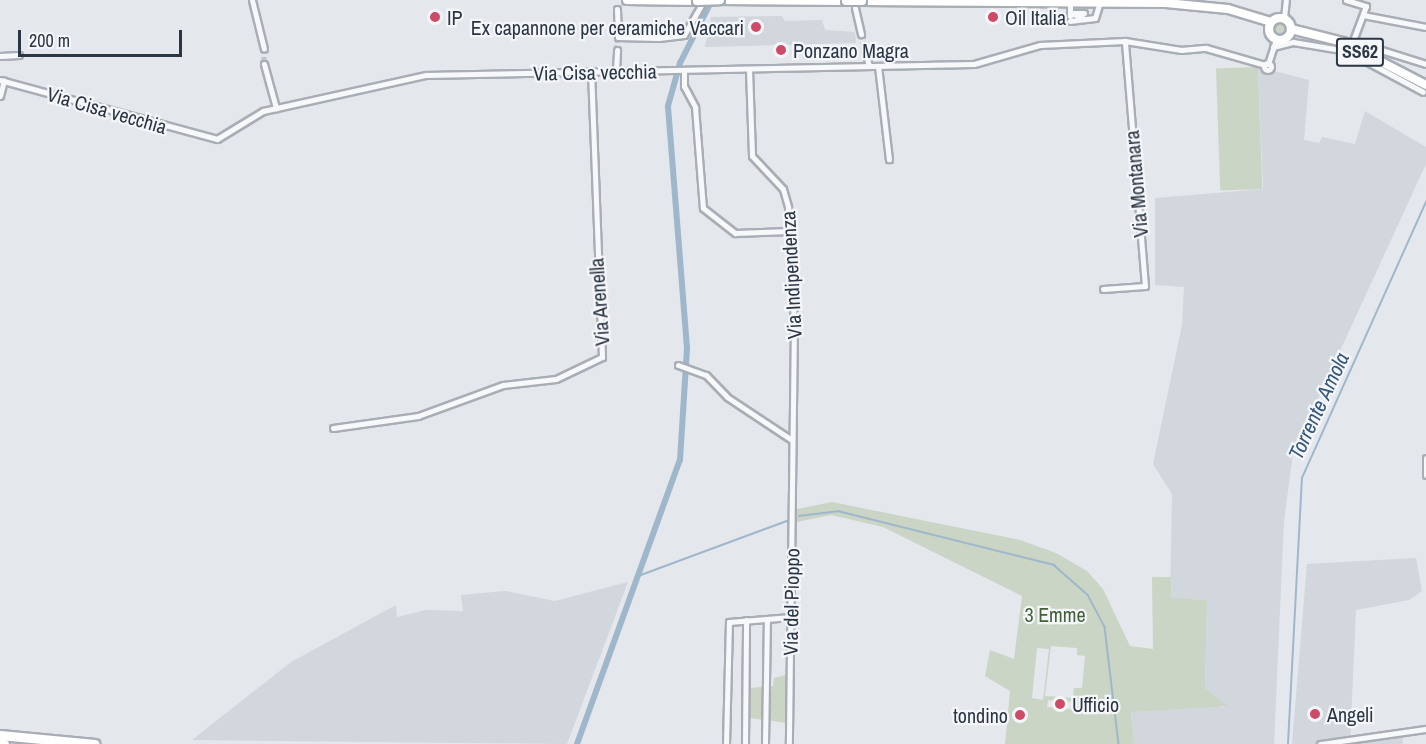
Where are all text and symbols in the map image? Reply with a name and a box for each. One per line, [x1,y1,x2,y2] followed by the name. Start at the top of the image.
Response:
[447,5,462,29] place label: IP
[1005,5,1066,29] place label: Oil Italia
[428,10,442,24] marker: IP
[986,10,1000,24] marker: Oil Italia
[471,15,744,39] place label: Ex capannone per ceramiche Vaccari
[21,18,184,56] scale bar
[749,20,763,34] marker: Ex capannone per ceramiche Vaccari
[29,28,70,53] text: 200 m
[1334,37,1386,67] road number: SS62
[793,38,909,62] place label: Ponzano Magra
[774,43,788,57] marker: Ponzano Magra
[533,59,657,85] street label: Via Cisa vecchia
[44,81,170,139] street label: Via Cisa vecchia
[1119,130,1153,238] street label: Via Montanara
[776,210,806,340] street label: Via Indipendenza
[584,257,614,347] street label: Via Arenella
[1283,348,1355,464] water label: Torrente Amola
[778,548,804,656] street label: Via del Pioppo
[1024,602,1086,626] park label: 3 Emme
[1072,692,1119,716] place label: Ufficio
[1053,697,1067,711] marker: Ufficio
[1327,702,1373,726] place label: Angeli
[953,703,1008,727] place label: tondino
[1308,707,1322,721] marker: Angeli
[1013,708,1027,722] marker: tondino

